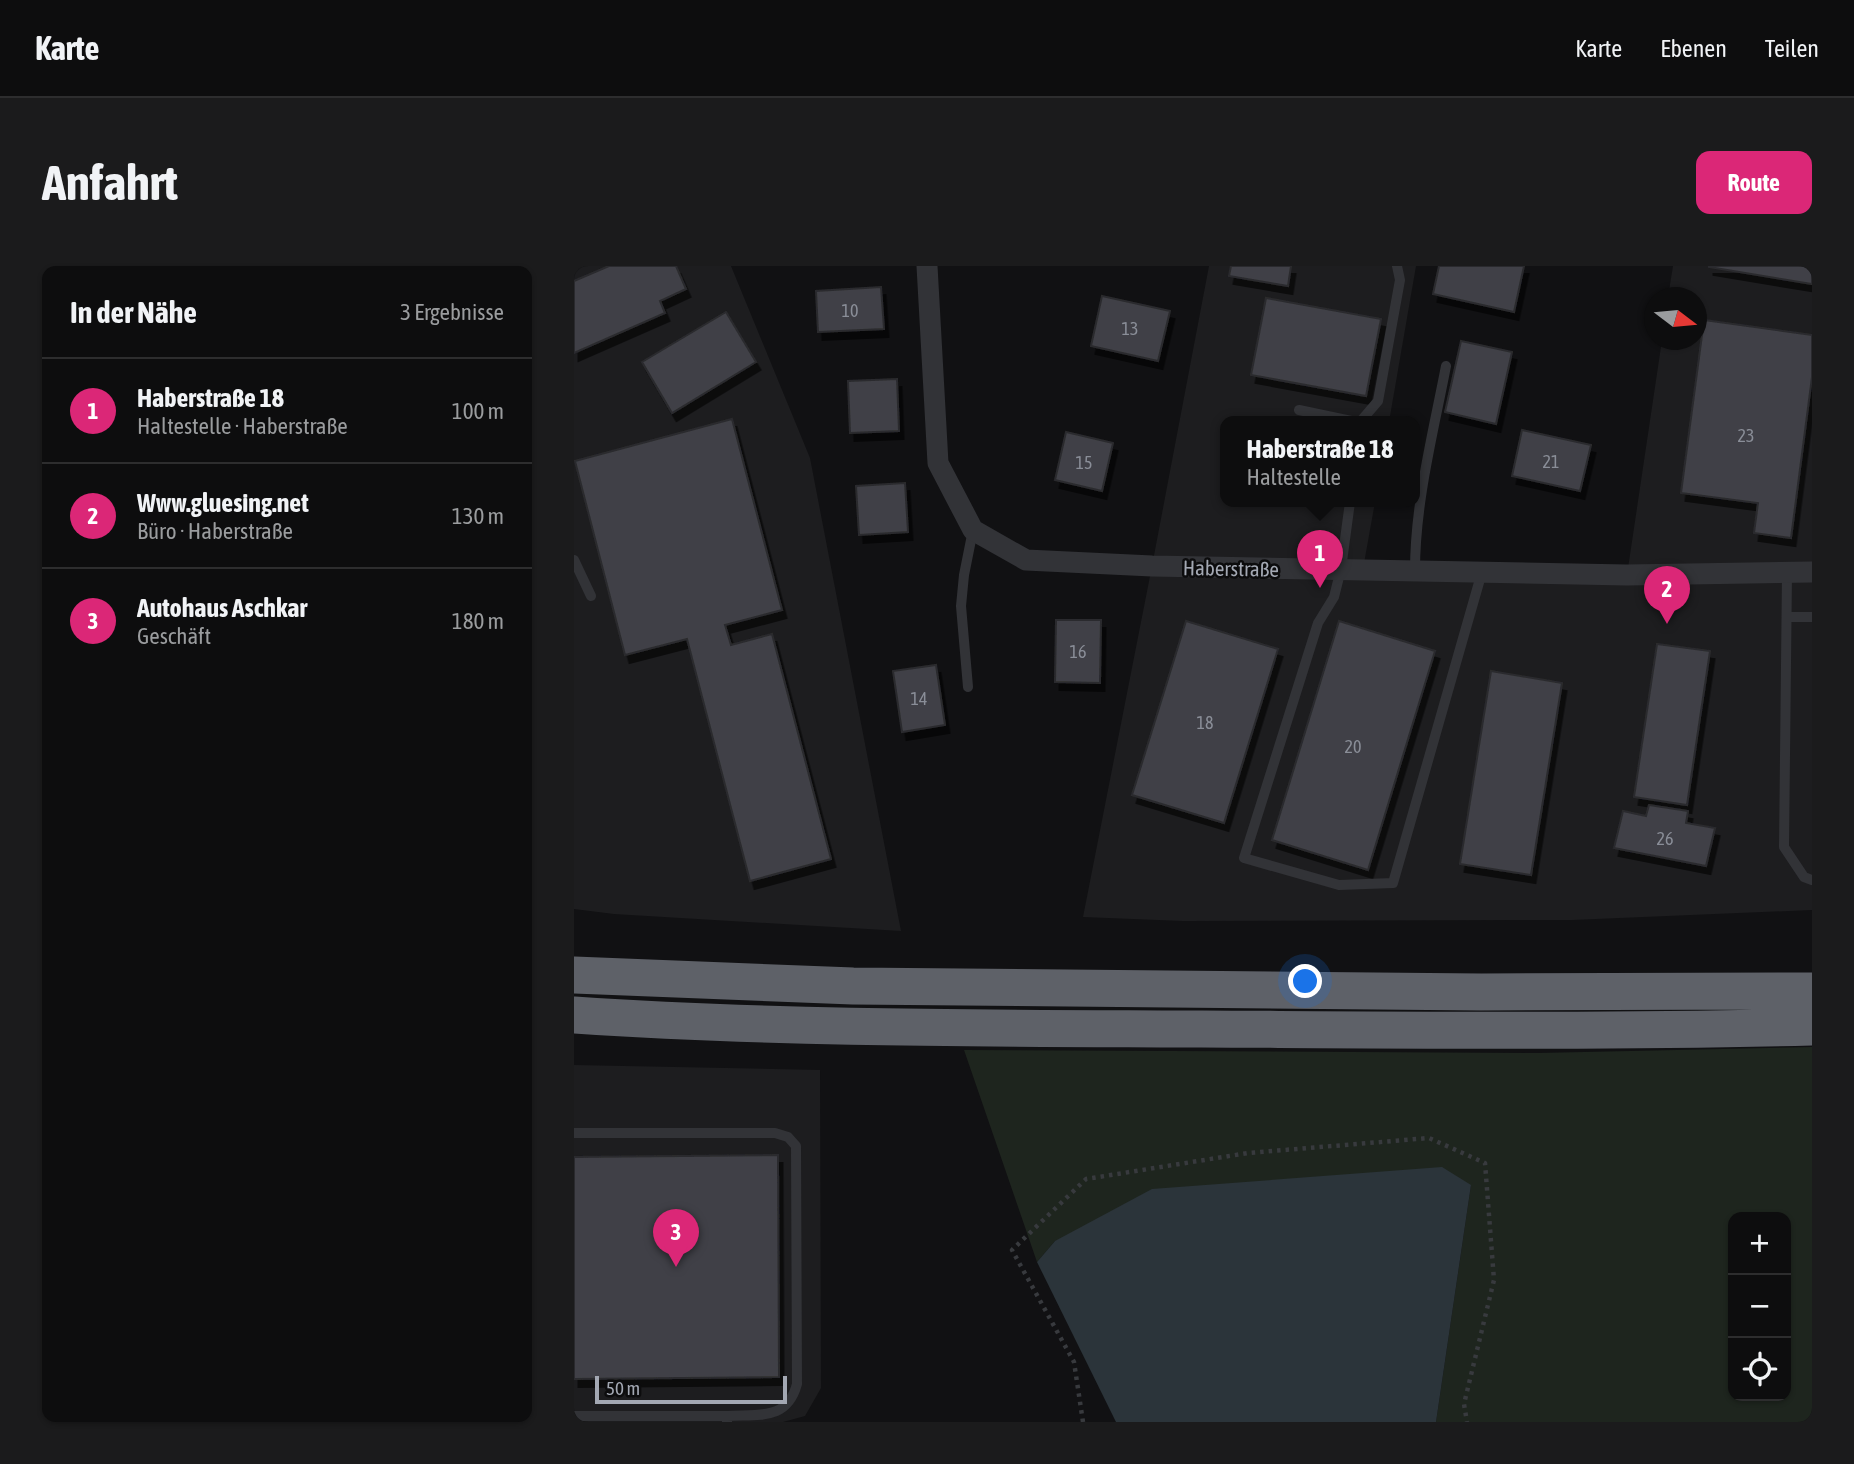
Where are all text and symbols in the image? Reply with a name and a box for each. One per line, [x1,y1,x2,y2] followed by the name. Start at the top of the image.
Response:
[35,29,99,67] text: Karte
[1575,35,1622,62] text: Karte
[1660,35,1727,62] text: Ebenen
[1765,35,1819,62] text: Teilen
[1696,151,1812,214] button: Route
[42,154,178,210] text: Anfahrt
[1644,287,1707,350] north arrow
[70,295,197,329] text: In der Nähe
[400,299,504,325] text: 3 Ergebnisse
[842,300,858,321] house number: 10
[1122,318,1138,339] house number: 13
[137,383,284,413] text: Haberstraße 18
[88,398,98,424] text: 1
[452,398,504,424] text: 100 m
[137,413,348,439] text: Haltestelle · Haberstraße
[1220,416,1420,507] popup
[1738,425,1754,446] house number: 23
[1247,434,1393,464] text: Haberstraße 18
[1543,451,1559,472] house number: 21
[1076,452,1092,473] house number: 15
[1247,464,1341,490] text: Haltestelle
[137,488,309,518] text: Www.gluesing.net
[88,503,98,529] text: 2
[452,503,504,529] text: 130 m
[137,518,293,544] text: Büro · Haberstraße
[1297,530,1343,588] pin: 1
[1183,555,1279,581] street label: Haberstraße
[1644,566,1690,624] pin: 2
[137,593,307,623] text: Autohaus Aschkar
[88,608,98,634] text: 3
[452,608,504,634] text: 180 m
[137,623,211,649] text: Geschäft
[1070,641,1086,662] house number: 16
[911,688,927,709] house number: 14
[1197,712,1213,733] house number: 18
[1345,736,1361,757] house number: 20
[1657,828,1673,849] house number: 26
[1288,964,1322,998] your location
[653,1209,699,1267] pin: 3
[1728,1212,1791,1401] map controls
[1728,1212,1791,1275] button: +
[1728,1275,1791,1338] button: −
[1728,1338,1791,1401] button: locate
[595,1373,788,1405] scale bar
[606,1377,640,1399] text: 50 m

